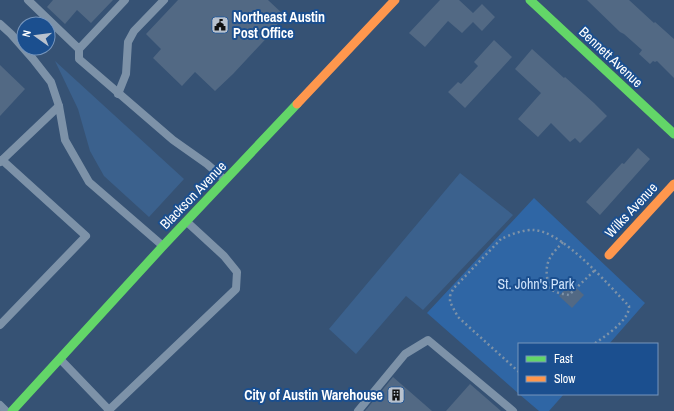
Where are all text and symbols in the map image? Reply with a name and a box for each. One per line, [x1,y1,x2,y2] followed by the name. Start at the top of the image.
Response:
[233,8,325,42] place label: Northeast Austin Post Office
[210,15,230,35] public building icon: Northeast Austin Post Office
[16,16,56,56] north arrow
[575,23,647,91] street label: Bennett Avenue
[19,29,34,38] text: N
[156,157,230,233] street label: Blackson Avenue
[601,178,661,242] street label: Wilks Avenue
[498,275,575,293] park label: St. John's Park
[518,343,658,395] legend
[554,351,573,367] text: Fast
[554,371,576,387] text: Slow
[386,385,406,405] building icon: City of Austin Warehouse
[244,386,383,404] place label: City of Austin Warehouse

